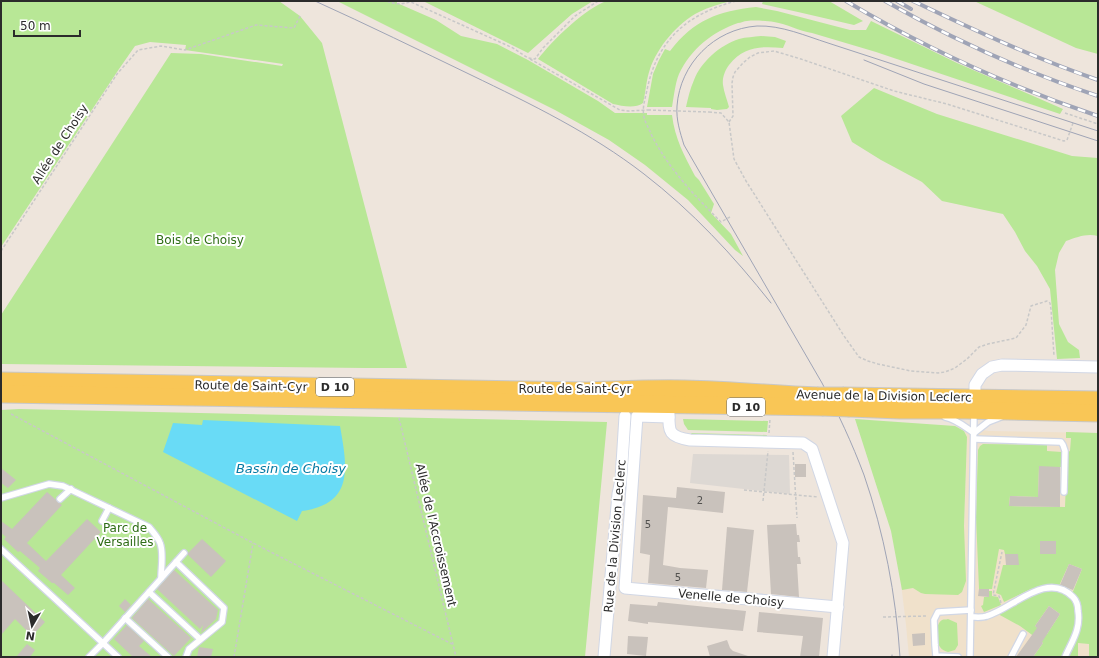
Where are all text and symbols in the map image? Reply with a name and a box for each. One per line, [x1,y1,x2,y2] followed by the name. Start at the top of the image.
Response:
[14,12,80,38] scale bar
[20,19,51,33] text: 50 m
[29,101,91,187] street label: Allée de Choisy
[156,233,244,247] park label: Bois de Choisy
[194,378,308,394] street label: Route de Saint-Cyr
[316,378,354,396] road number: D 10
[519,382,631,396] street label: Route de Saint-Cyr
[796,387,972,405] street label: Avenue de la Division Leclerc
[727,398,765,416] road number: D 10
[601,459,629,613] street label: Rue de la Division Leclerc
[236,461,346,476] water label: Bassin de Choisy
[413,462,459,608] street label: Allée de l'Accroissement
[697,495,703,506] house number: 2
[645,519,651,530] house number: 5
[97,521,153,549] park label: Parc de Versailles
[675,572,681,583] house number: 5
[677,586,785,610] street label: Venelle de Choisy
[12,606,52,646] north arrow
[25,628,36,643] text: N

